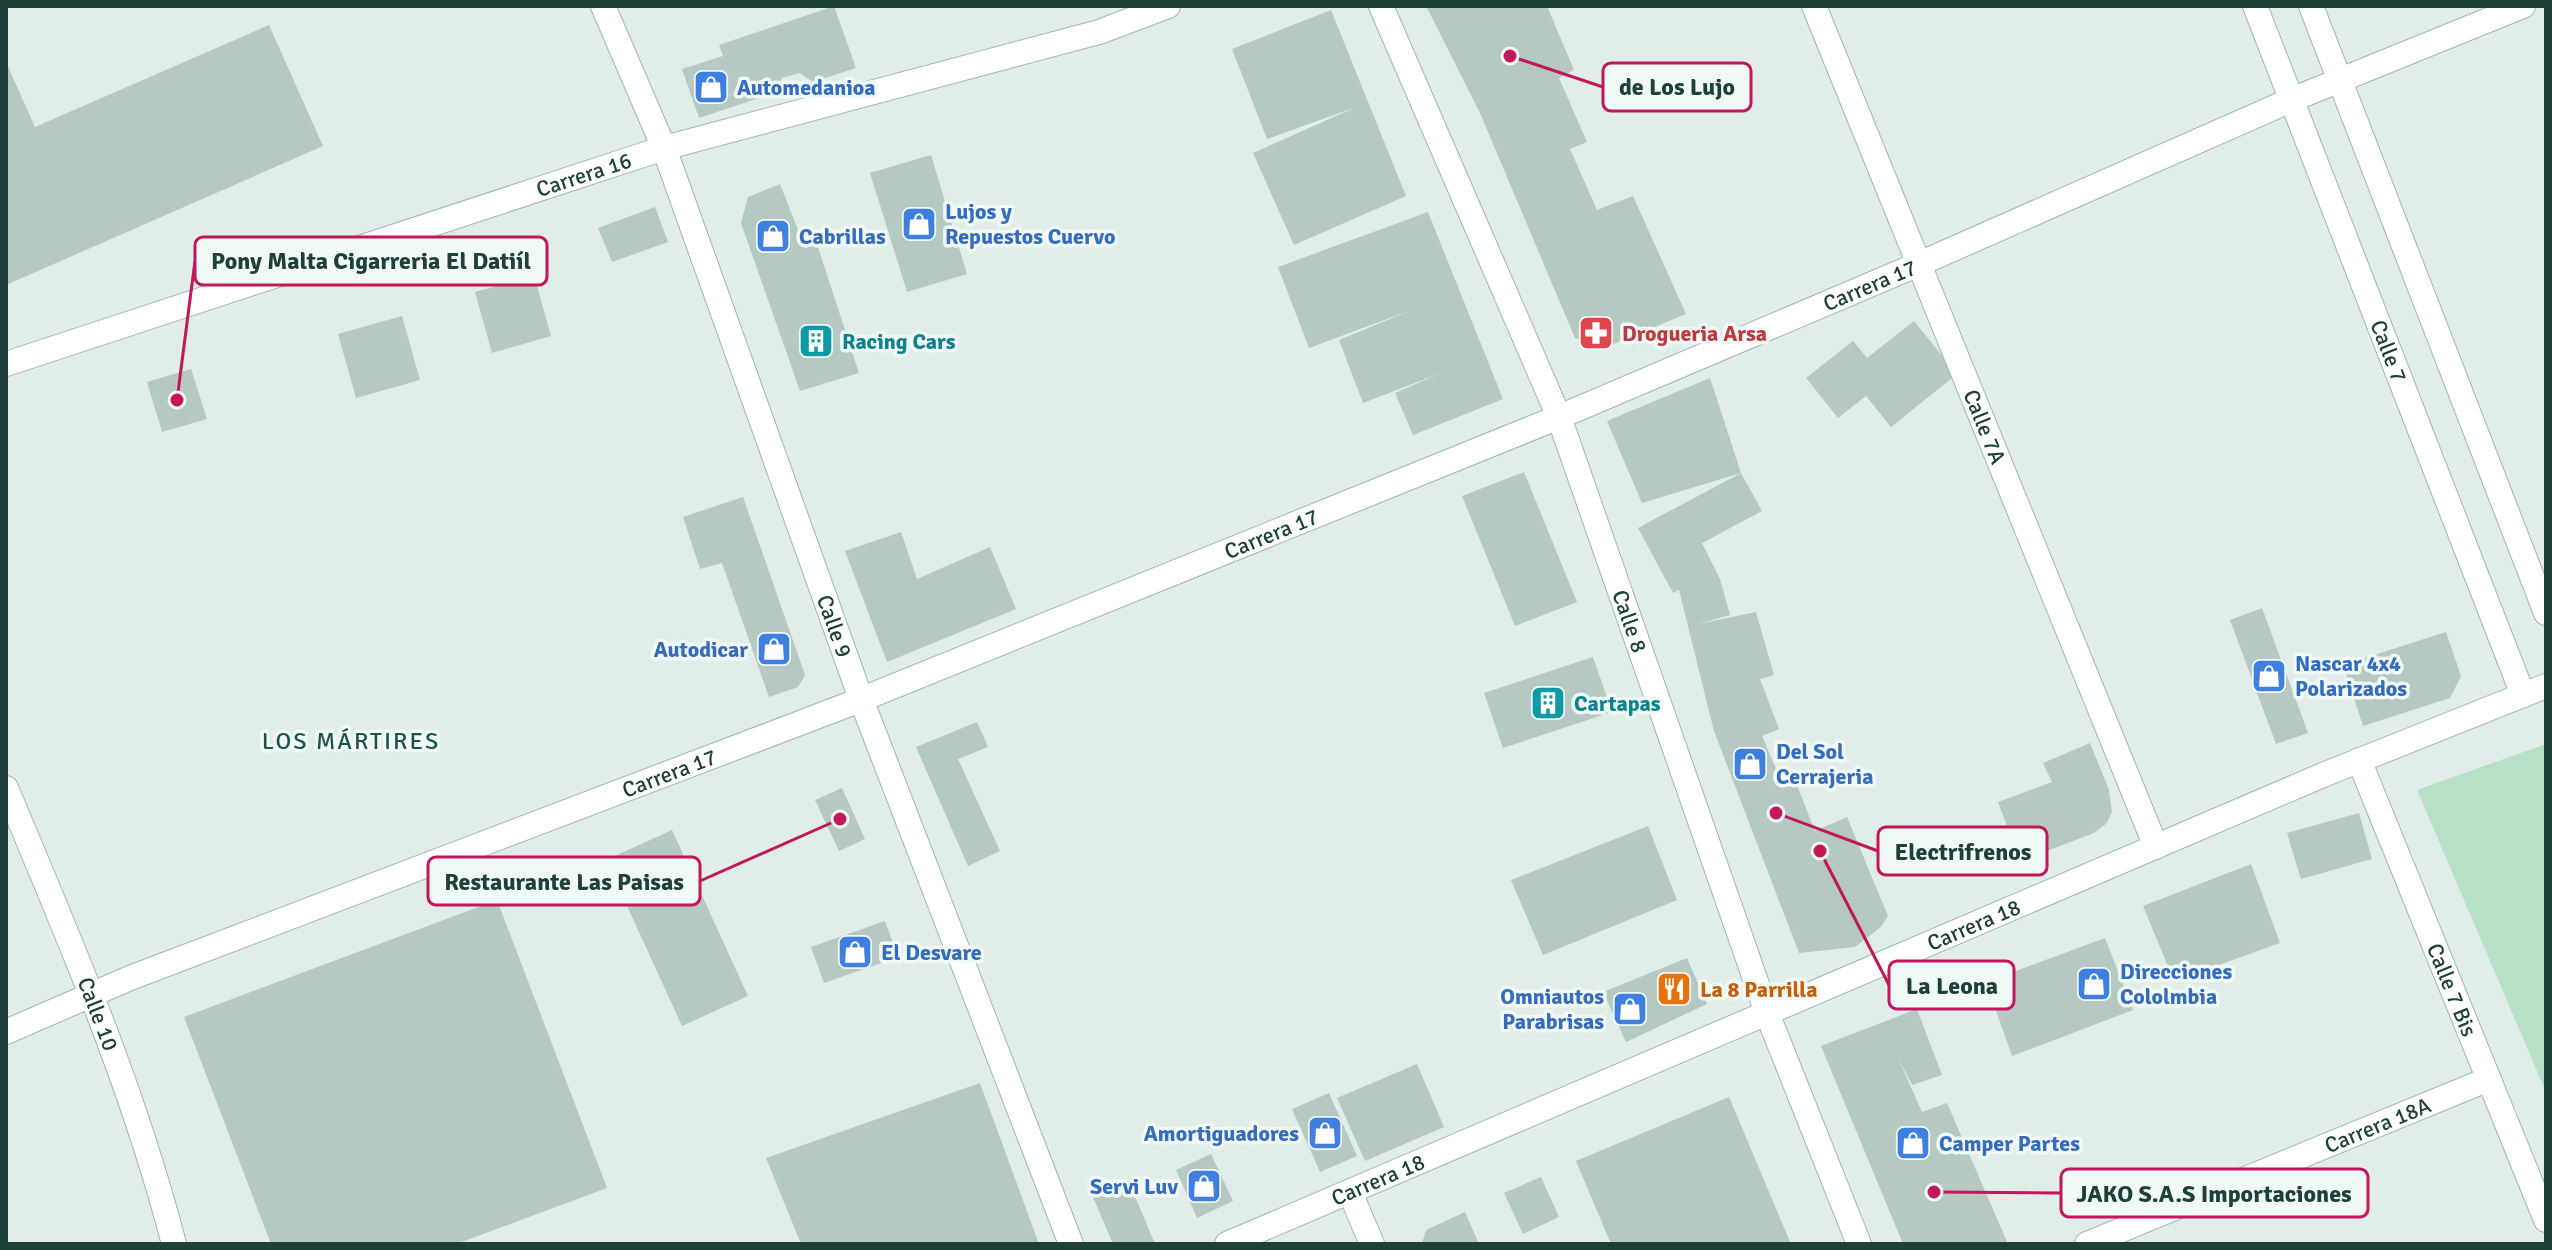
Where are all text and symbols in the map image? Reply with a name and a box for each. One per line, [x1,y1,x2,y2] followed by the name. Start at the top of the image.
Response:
[1603,63,1751,111] callout: de Los Lujo
[692,68,730,106] shop icon: Automedanioa
[1619,72,1735,102] text: de Los Lujo
[737,74,876,101] place label: Automedanioa
[533,147,635,203] street label: Carrera 16
[945,198,1115,250] place label: Lujos y Repuestos Cuervo
[900,205,938,243] shop icon: Lujos y Repuestos Cuervo
[754,217,792,255] shop icon: Cabrillas
[799,223,886,250] place label: Cabrillas
[195,237,547,285] callout: Pony Malta Cigarreria El Datiíl
[211,246,531,276] text: Pony Malta Cigarreria El Datiíl
[1819,254,1921,317] street label: Carrera 17
[1577,314,1615,352] pharmacy icon: Drogueria Arsa
[2364,316,2413,386] street label: Calle 7
[1622,320,1767,347] place label: Drogueria Arsa
[797,322,835,360] building icon: Racing Cars
[842,328,956,355] place label: Racing Cars
[1957,386,2012,468] street label: Calle 7A
[1220,503,1322,565] street label: Carrera 17
[1606,586,1653,656] street label: Calle 8
[811,591,858,661] street label: Calle 9
[755,630,793,668] shop icon: Autodicar
[654,636,748,663] place label: Autodicar
[2295,650,2407,702] place label: Nascar 4x4 Polarizados
[2250,657,2288,695] shop icon: Nascar 4x4 Polarizados
[1529,684,1567,722] building icon: Cartapas
[1574,690,1661,717] place label: Cartapas
[262,726,440,756] district label: LOS MÁRTIRES
[1776,738,1873,790] place label: Del Sol Cerrajeria
[618,743,720,804] street label: Carrera 17
[1731,745,1769,783] shop icon: Del Sol Cerrajeria
[1878,827,2047,875] callout: Electrifrenos
[1895,837,2032,867] text: Electrifrenos
[428,857,700,905] callout: Restaurante Las Paisas
[444,867,684,897] text: Restaurante Las Paisas
[1923,893,2024,957] street label: Carrera 18
[836,933,874,971] shop icon: El Desvare
[881,939,982,966] place label: El Desvare
[2421,939,2483,1041] street label: Calle 7 Bis
[2120,958,2233,1010] place label: Direcciones Cololmbia
[1889,961,2014,1009] callout: La Leona
[2075,965,2113,1003] shop icon: Direcciones Cololmbia
[1655,970,1693,1008] restaurant icon: La 8 Parrilla
[1906,971,1998,1001] text: La Leona
[72,973,124,1054] street label: Calle 10
[1700,976,1818,1003] place label: La 8 Parrilla
[1500,983,1604,1035] place label: Omniautos Parabrisas
[1611,990,1649,1028] shop icon: Omniautos Parabrisas
[2321,1091,2435,1159] street label: Carrera 18A
[1306,1114,1344,1152] shop icon: Amortiguadores
[1144,1120,1299,1147] place label: Amortiguadores
[1894,1124,1932,1162] shop icon: Camper Partes
[1939,1130,2080,1157] place label: Camper Partes
[1327,1148,1429,1212] street label: Carrera 18
[1185,1167,1223,1205] shop icon: Servi Luv
[2061,1169,2368,1217] callout: JAKO S.A.S Importaciones
[1090,1173,1178,1200] place label: Servi Luv
[2076,1179,2352,1209] text: JAKO S.A.S Importaciones

